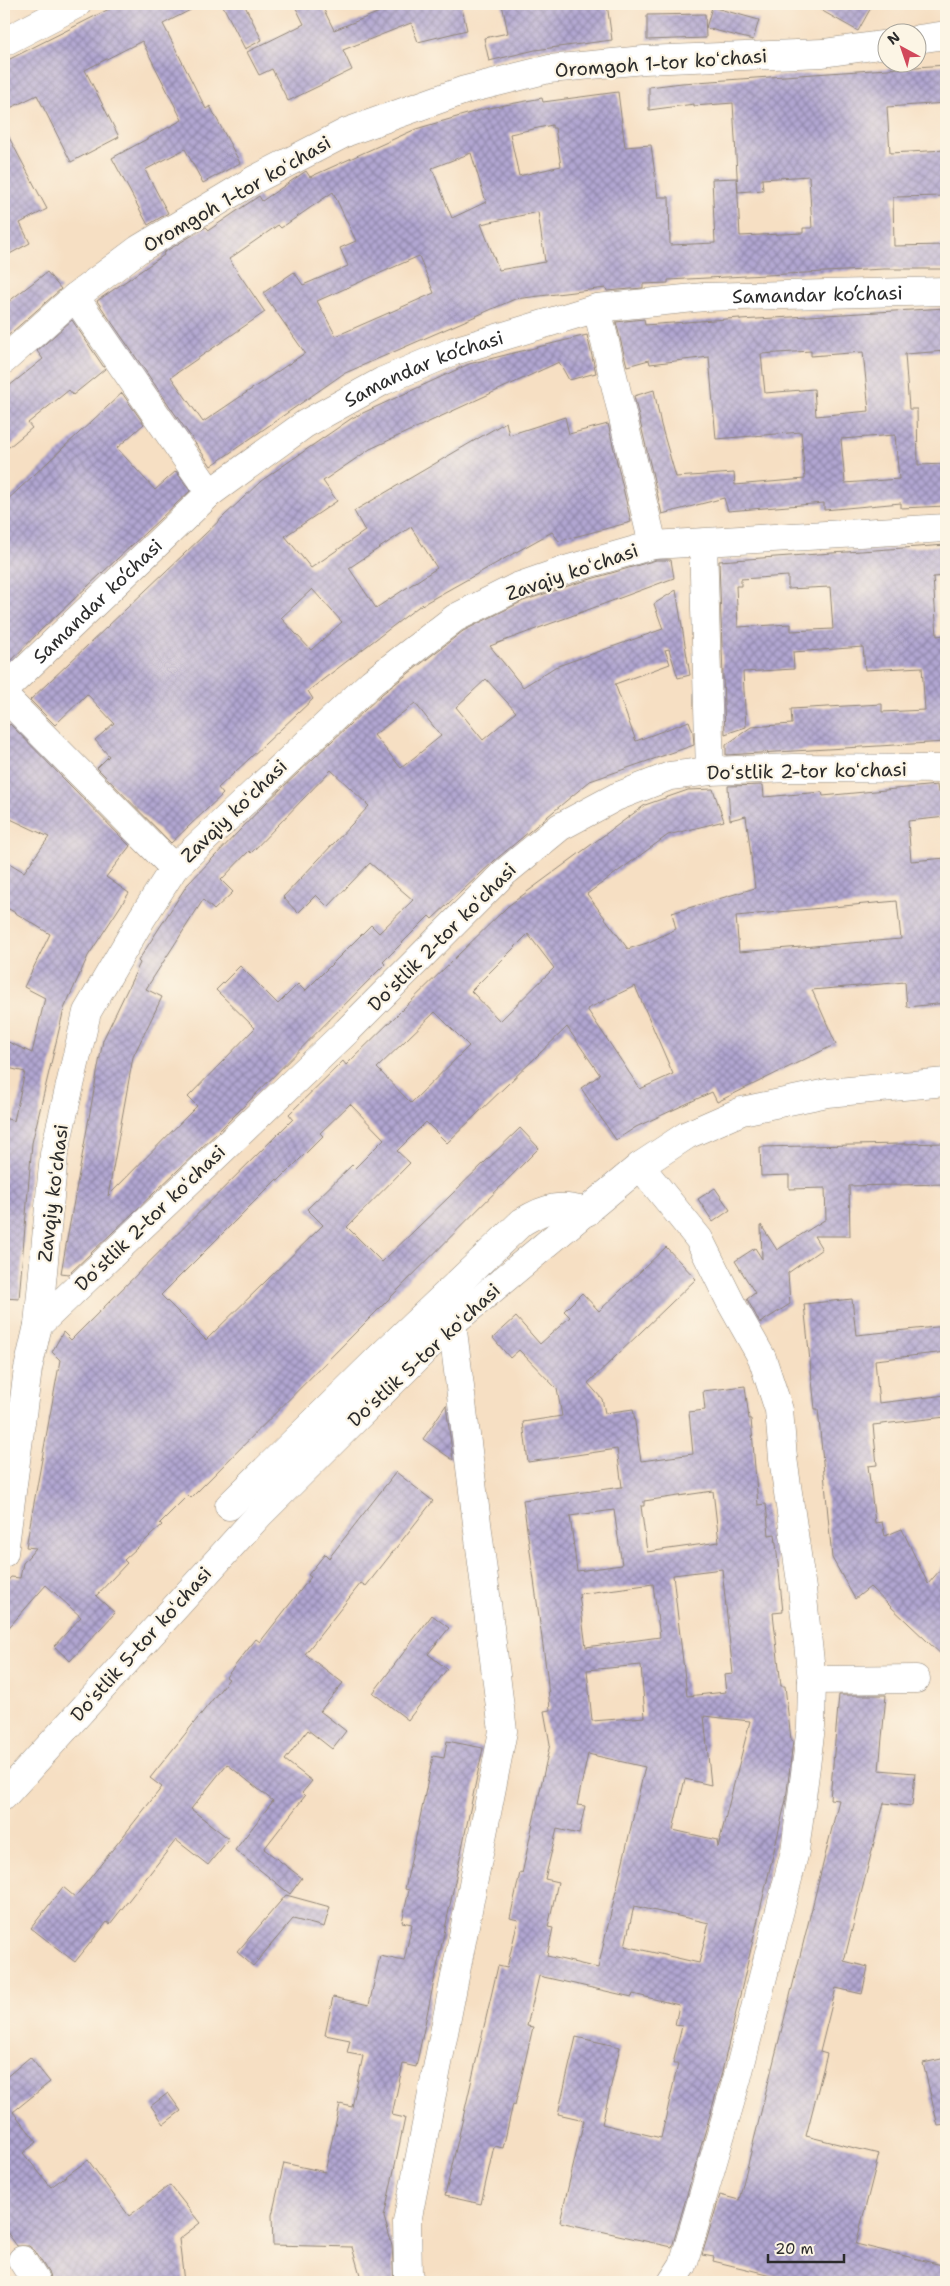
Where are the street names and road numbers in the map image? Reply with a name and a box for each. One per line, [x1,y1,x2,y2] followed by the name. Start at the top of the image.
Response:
[554,43,768,83] street label: Oromgoh 1-tor koʻchasi
[139,130,335,258] street label: Oromgoh 1-tor koʻchasi
[732,280,903,309] street label: Samandar ko‘chasi
[339,324,506,413] street label: Samandar ko‘chasi
[27,533,168,669] street label: Samandar ko‘chasi
[502,538,642,606] street label: Zavqiy koʻchasi
[175,754,293,868] street label: Zavqiy koʻchasi
[707,757,907,785] street label: Doʻstlik 2-tor koʻchasi
[362,857,522,1017] street label: Doʻstlik 2-tor koʻchasi
[32,1123,74,1263] street label: Zavqiy koʻchasi
[69,1139,231,1297] street label: Doʻstlik 2-tor koʻchasi
[342,1278,506,1432] street label: Doʻstlik 5-tor koʻchasi
[65,1561,217,1727] street label: Doʻstlik 5-tor koʻchasi

